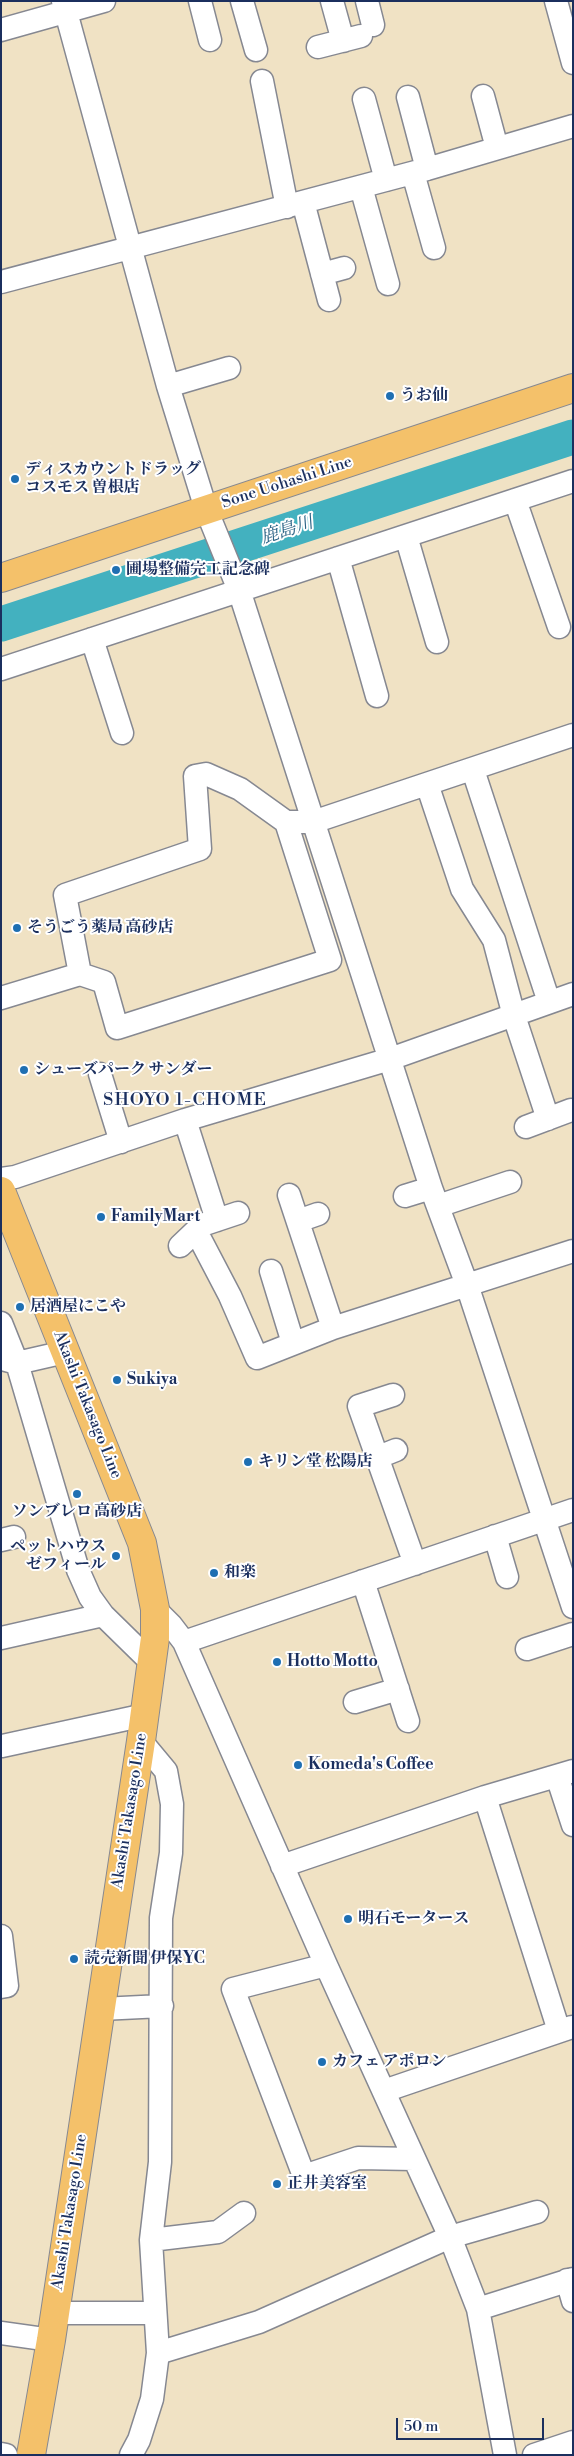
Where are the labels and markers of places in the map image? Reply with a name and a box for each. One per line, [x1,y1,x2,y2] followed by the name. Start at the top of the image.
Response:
[400,386,448,406] place label: うお仙
[384,390,396,402] marker: うお仙
[25,460,201,498] place label: ディスカウントドラッグ コスモス 曽根店
[9,473,21,485] marker: ディスカウントドラッグ コスモス 曽根店
[126,560,270,580] place label: 圃場整備完工記念碑
[110,564,122,576] marker: 圃場整備完工記念碑
[27,918,174,938] place label: そうごう薬局 高砂店
[11,922,23,934] marker: そうごう薬局 高砂店
[34,1060,213,1080] place label: シューズパーク サンダー
[18,1064,30,1076] marker: シューズパーク サンダー
[111,1207,200,1227] place label: FamilyMart
[95,1211,107,1223] marker: FamilyMart
[30,1297,126,1317] place label: 居酒屋にこや
[14,1301,26,1313] marker: 居酒屋にこや
[127,1370,178,1390] place label: Sukiya
[111,1374,123,1386] marker: Sukiya
[258,1452,373,1472] place label: キリン堂 松陽店
[242,1456,254,1468] marker: キリン堂 松陽店
[71,1488,83,1500] marker: ソンブレロ 高砂店
[12,1502,142,1522] place label: ソンブレロ 高砂店
[10,1537,106,1575] place label: ペットハウス ゼフィール
[110,1550,122,1562] marker: ペットハウス ゼフィール
[224,1563,256,1583] place label: 和楽
[208,1567,220,1579] marker: 和楽
[287,1652,378,1672] place label: Hotto Motto
[271,1656,283,1668] marker: Hotto Motto
[308,1755,434,1775] place label: Komeda's Coffee
[292,1759,304,1771] marker: Komeda's Coffee
[358,1909,469,1929] place label: 明石モータース
[342,1913,354,1925] marker: 明石モータース
[84,1949,205,1969] place label: 読売新聞 伊保YC
[68,1953,80,1965] marker: 読売新聞 伊保YC
[332,2052,447,2072] place label: カフェ アポロン
[316,2056,328,2068] marker: カフェ アポロン
[287,2174,367,2194] place label: 正井美容室
[271,2178,283,2190] marker: 正井美容室

